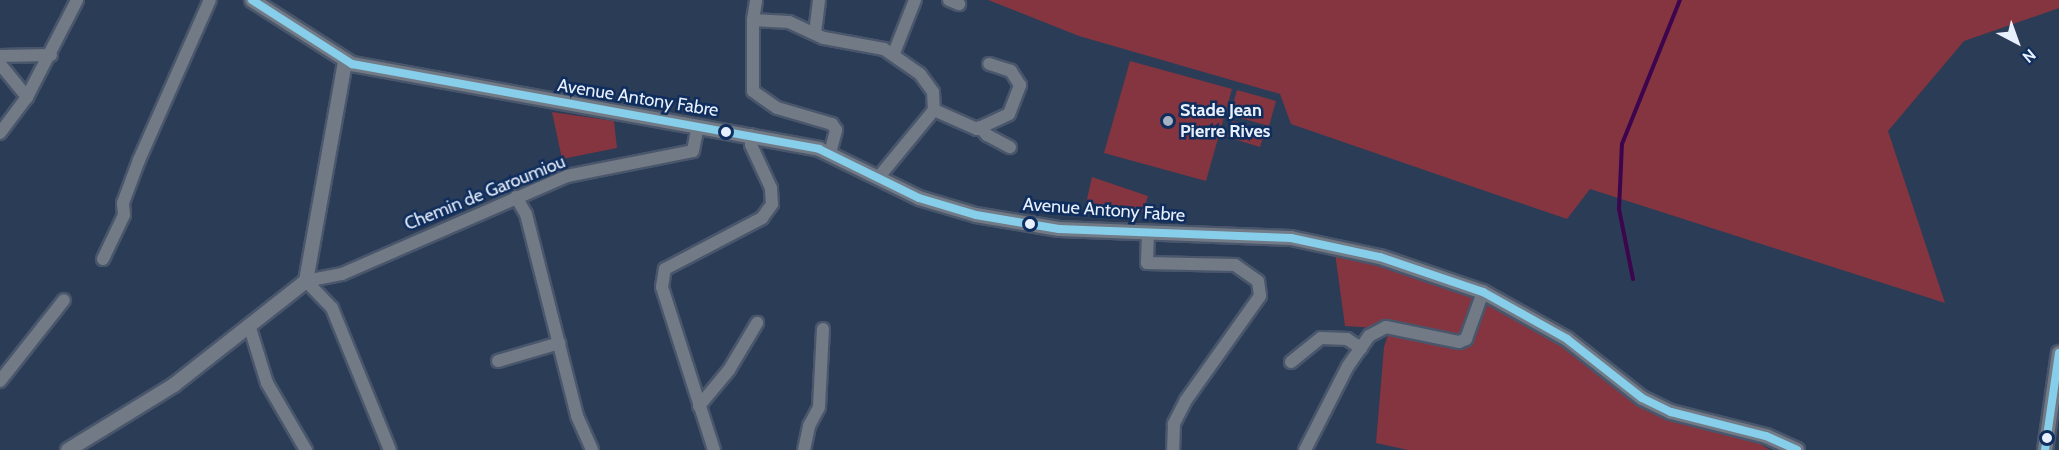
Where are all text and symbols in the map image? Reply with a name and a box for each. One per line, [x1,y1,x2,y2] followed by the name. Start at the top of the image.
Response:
[1987,12,2047,72] north arrow
[2019,45,2040,67] text: N
[556,75,720,121] street label: Avenue Antony Fabre
[1180,100,1270,142] place label: Stade Jean Pierre Rives
[1161,114,1175,128] marker: Stade Jean Pierre Rives
[720,126,732,138] unlabelled marker
[401,151,569,235] street label: Chemin de Garoumiou
[1022,194,1186,226] street label: Avenue Antony Fabre
[1024,218,1036,230] unlabelled marker
[2041,432,2053,444] unlabelled marker

